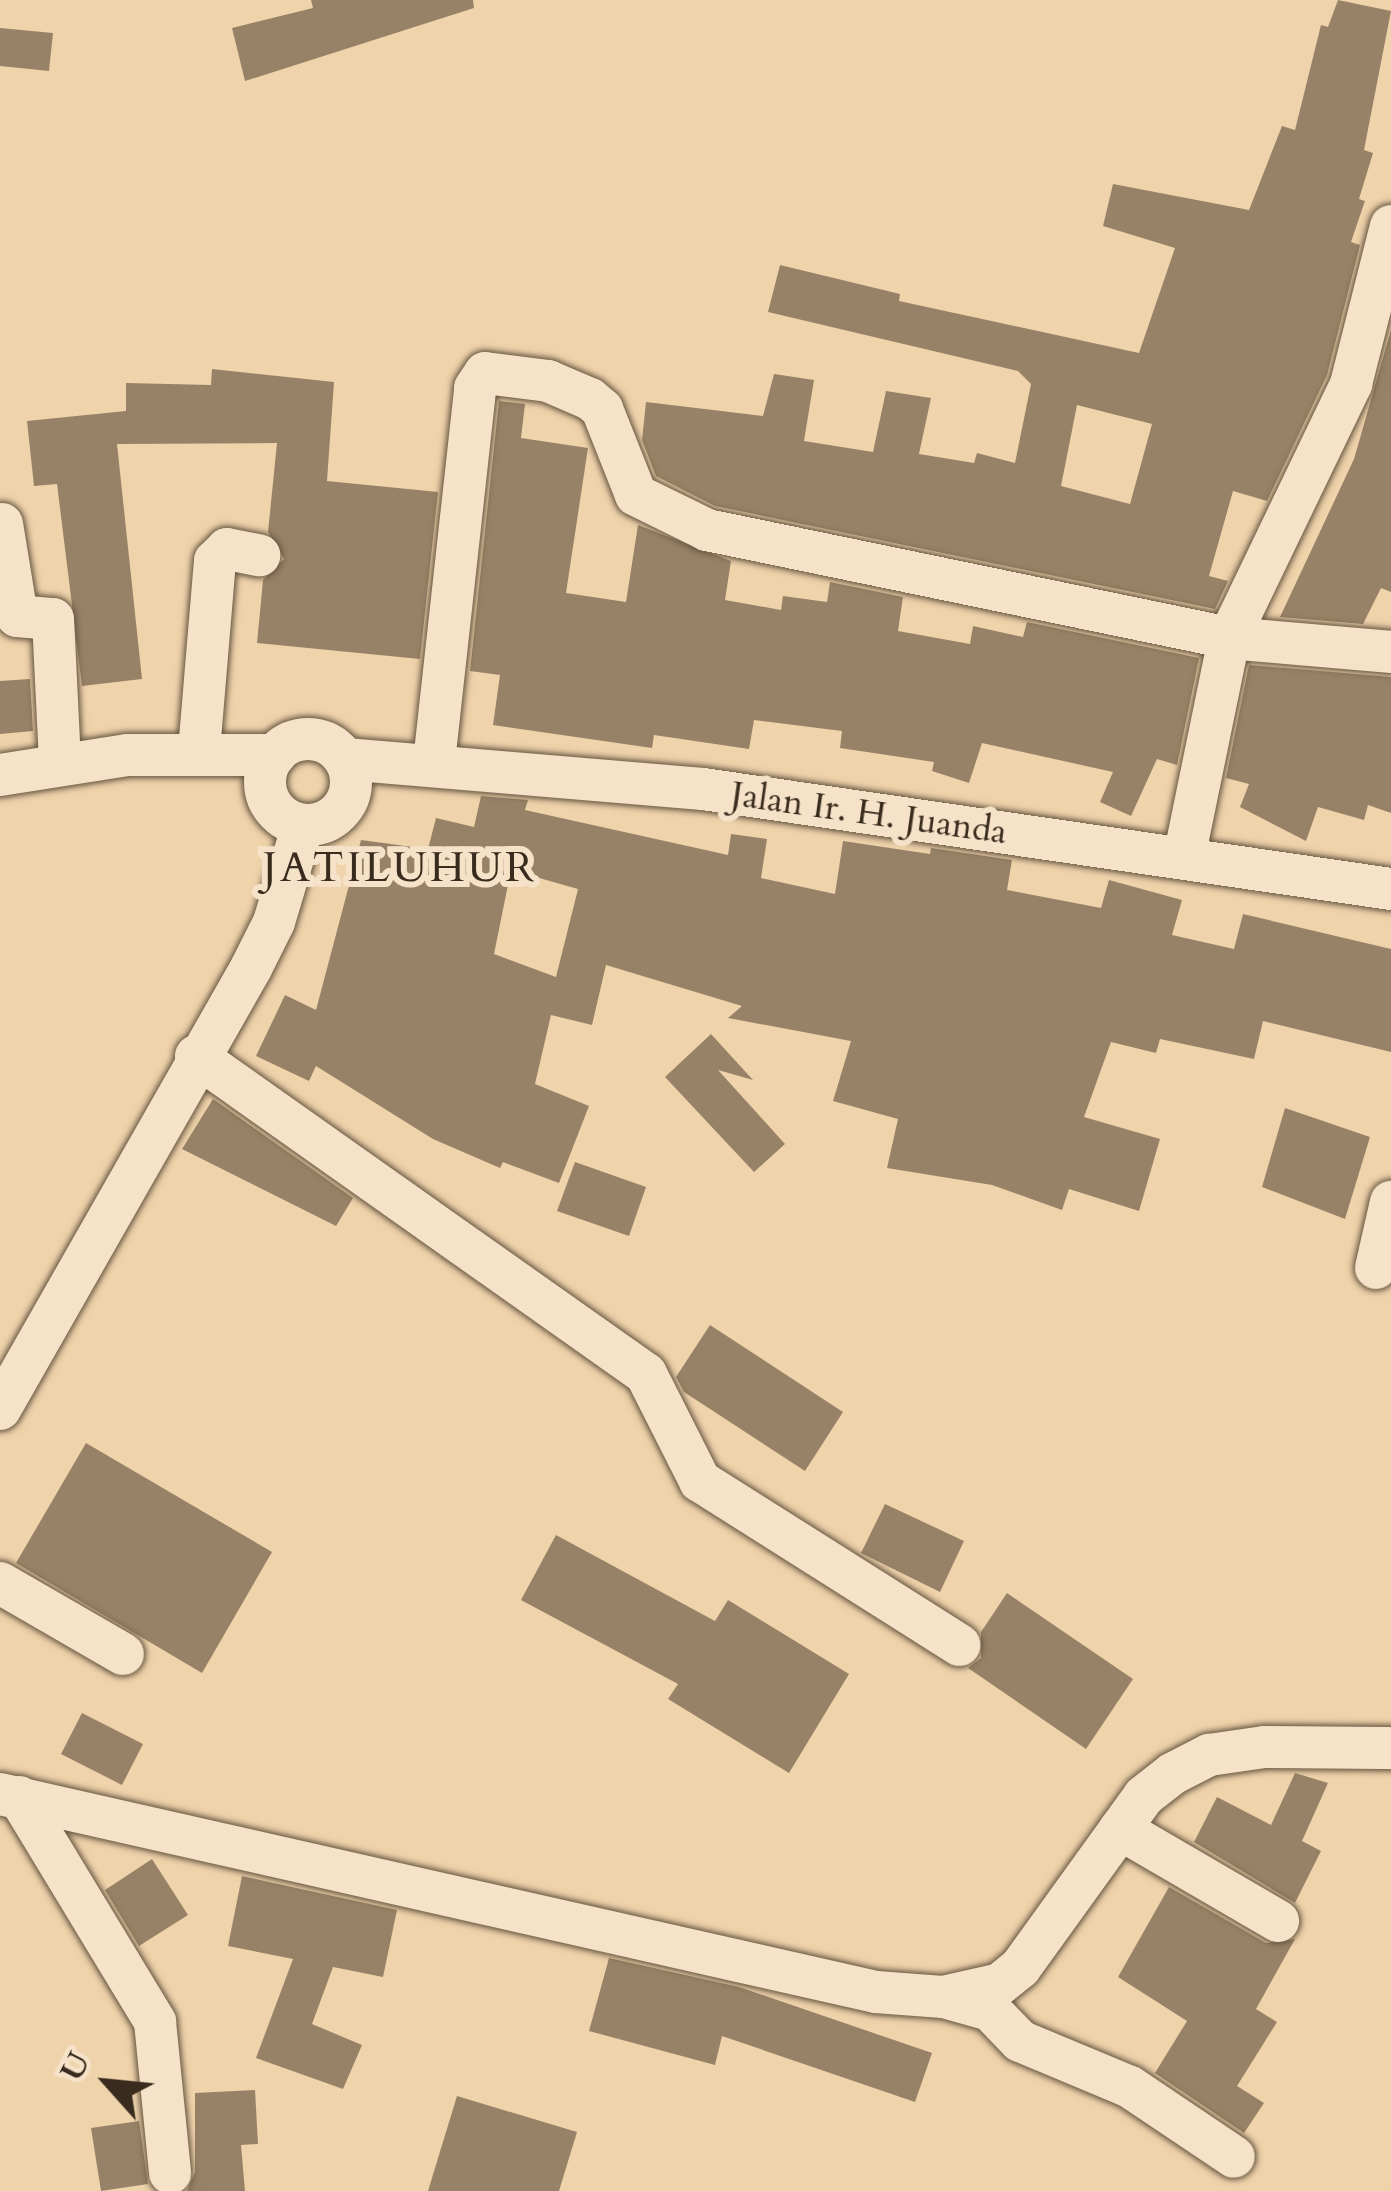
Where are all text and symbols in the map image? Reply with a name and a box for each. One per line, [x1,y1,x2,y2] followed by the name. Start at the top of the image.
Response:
[728,772,1010,854] street label: Jalan Ir. H. Juanda
[263,843,537,893] district label: JATILUHUR
[48,2023,168,2143] north arrow
[49,2044,102,2089] text: U

